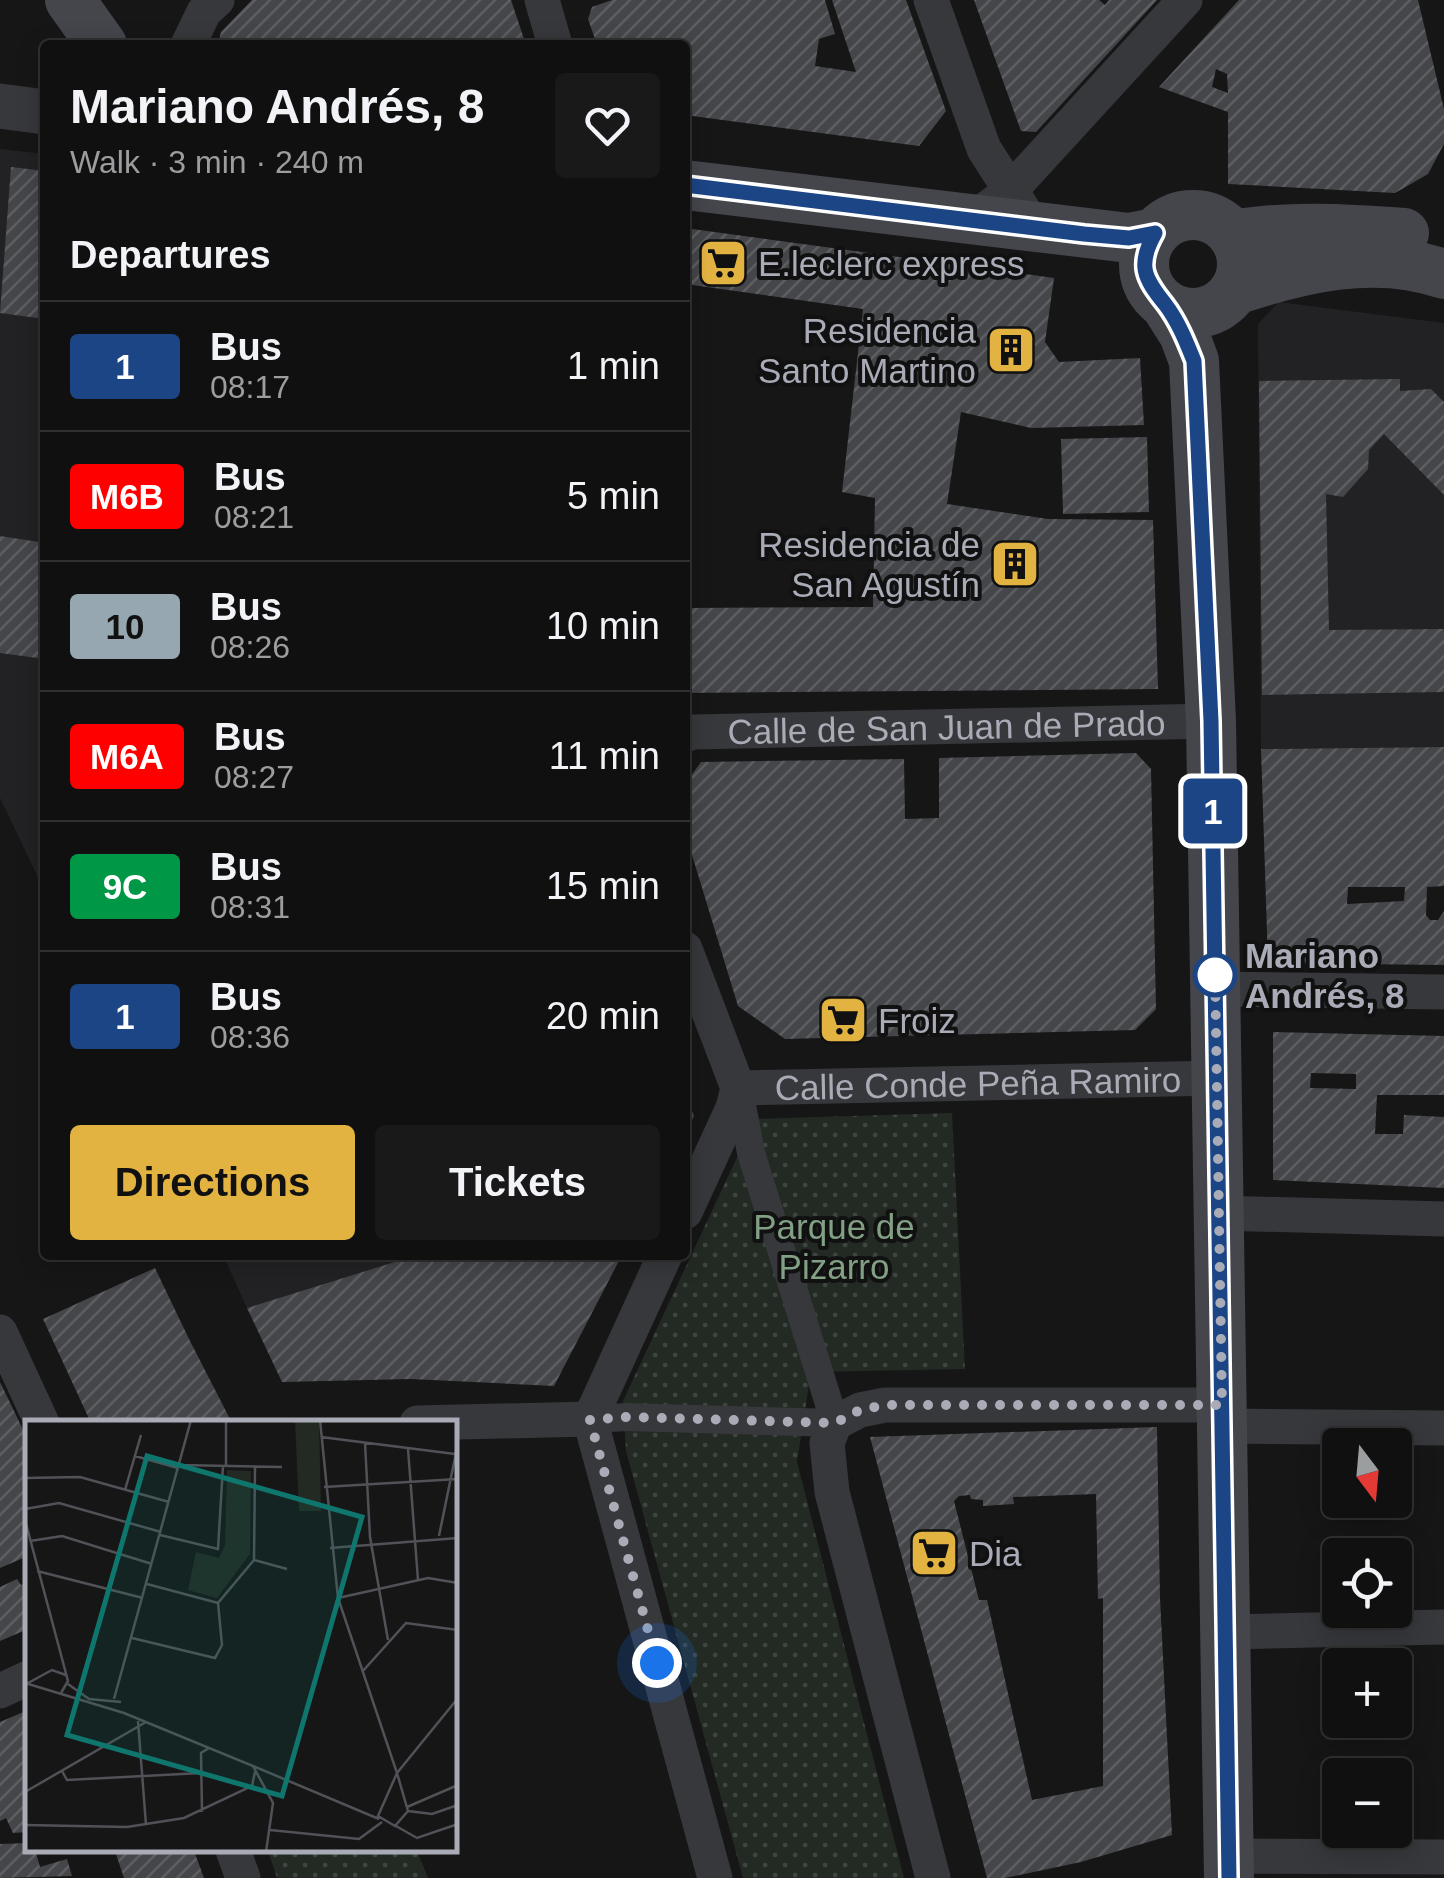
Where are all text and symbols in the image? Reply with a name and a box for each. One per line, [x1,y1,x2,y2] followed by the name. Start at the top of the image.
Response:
[555,73,660,178] button: heart
[70,80,484,133] text: Mariano Andrés, 8
[70,144,364,180] text: Walk · 3 min · 240 m
[70,234,271,276] text: Departures
[697,237,749,289] supermarket icon: E.leclerc express
[758,244,1024,283] place label: E.leclerc express
[758,311,977,390] place label: Residencia Santo Martino
[985,324,1037,376] building icon: Residencia Santo Martino
[210,326,282,368] text: Bus
[567,345,660,387] text: 1 min
[115,347,135,386] text: 1
[210,369,290,405] text: 08:17
[214,456,286,498] text: Bus
[567,475,660,517] text: 5 min
[90,477,164,516] text: M6B
[214,499,294,535] text: 08:21
[758,525,980,604] place label: Residencia de San Agustín
[989,538,1041,590] building icon: Residencia de San Agustín
[210,586,282,628] text: Bus
[546,605,660,647] text: 10 min
[106,607,144,646] text: 10
[210,629,290,665] text: 08:26
[727,702,1166,751] street label: Calle de San Juan de Prado
[214,716,286,758] text: Bus
[549,735,660,777] text: 11 min
[90,737,164,776] text: M6A
[214,759,294,795] text: 08:27
[1180,778,1246,844] line badge: 1
[1203,792,1223,831] text: 1
[210,846,282,888] text: Bus
[546,865,660,907] text: 15 min
[103,867,147,906] text: 9C
[210,889,290,925] text: 08:31
[1245,936,1405,1015] place label: Mariano Andrés, 8
[1194,954,1236,996] marker: Mariano Andrés, 8
[210,976,282,1018] text: Bus
[817,994,869,1046] supermarket icon: Froiz
[546,995,660,1037] text: 20 min
[115,997,135,1036] text: 1
[878,1001,956,1040] place label: Froiz
[210,1019,290,1055] text: 08:36
[774,1059,1182,1107] street label: Calle Conde Peña Ramiro
[70,1125,355,1240] button: Directions
[375,1125,660,1240] button: Tickets
[753,1207,915,1286] park label: Parque de Pizarro
[25,1420,458,1853] inset map
[1322,1428,1412,1518] north arrow
[1322,1428,1412,1848] map controls
[908,1527,960,1579] supermarket icon: Dia
[969,1534,1022,1573] place label: Dia
[1322,1538,1412,1628] button: locate
[632,1638,682,1688] your location
[1322,1648,1412,1738] button: +
[1322,1758,1412,1848] button: −

